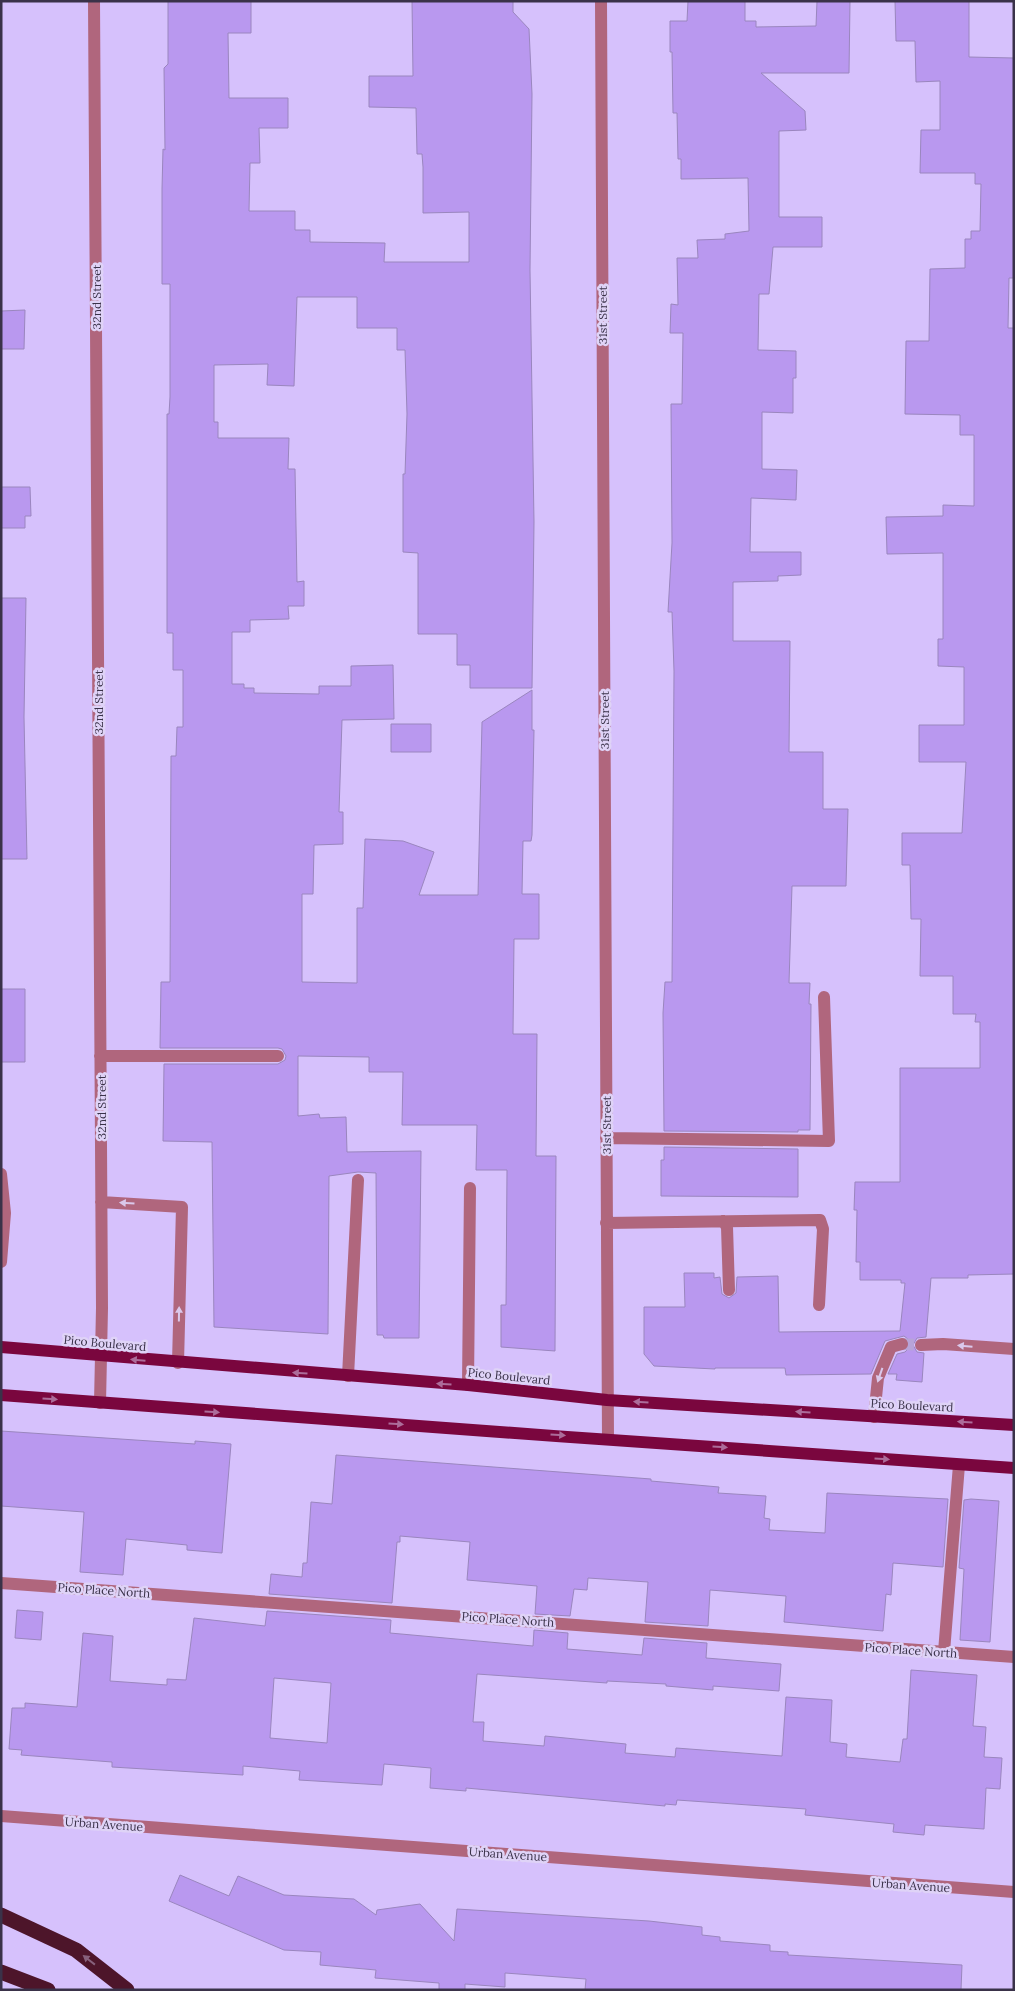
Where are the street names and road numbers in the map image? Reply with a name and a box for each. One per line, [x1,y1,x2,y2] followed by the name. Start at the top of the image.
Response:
[89,264,104,329] street label: 32nd Street
[595,285,610,344] street label: 31st Street
[91,669,106,734] street label: 32nd Street
[597,690,612,749] street label: 31st Street
[94,1074,109,1139] street label: 32nd Street
[599,1095,614,1154] street label: 31st Street
[63,1332,147,1354] street label: Pico Boulevard
[467,1364,551,1388] street label: Pico Boulevard
[870,1395,954,1415] street label: Pico Boulevard
[57,1579,151,1601] street label: Pico Place North
[461,1608,555,1630] street label: Pico Place North
[864,1639,958,1661] street label: Pico Place North
[64,1814,144,1834] street label: Urban Avenue
[468,1844,548,1864] street label: Urban Avenue
[871,1875,951,1895] street label: Urban Avenue

